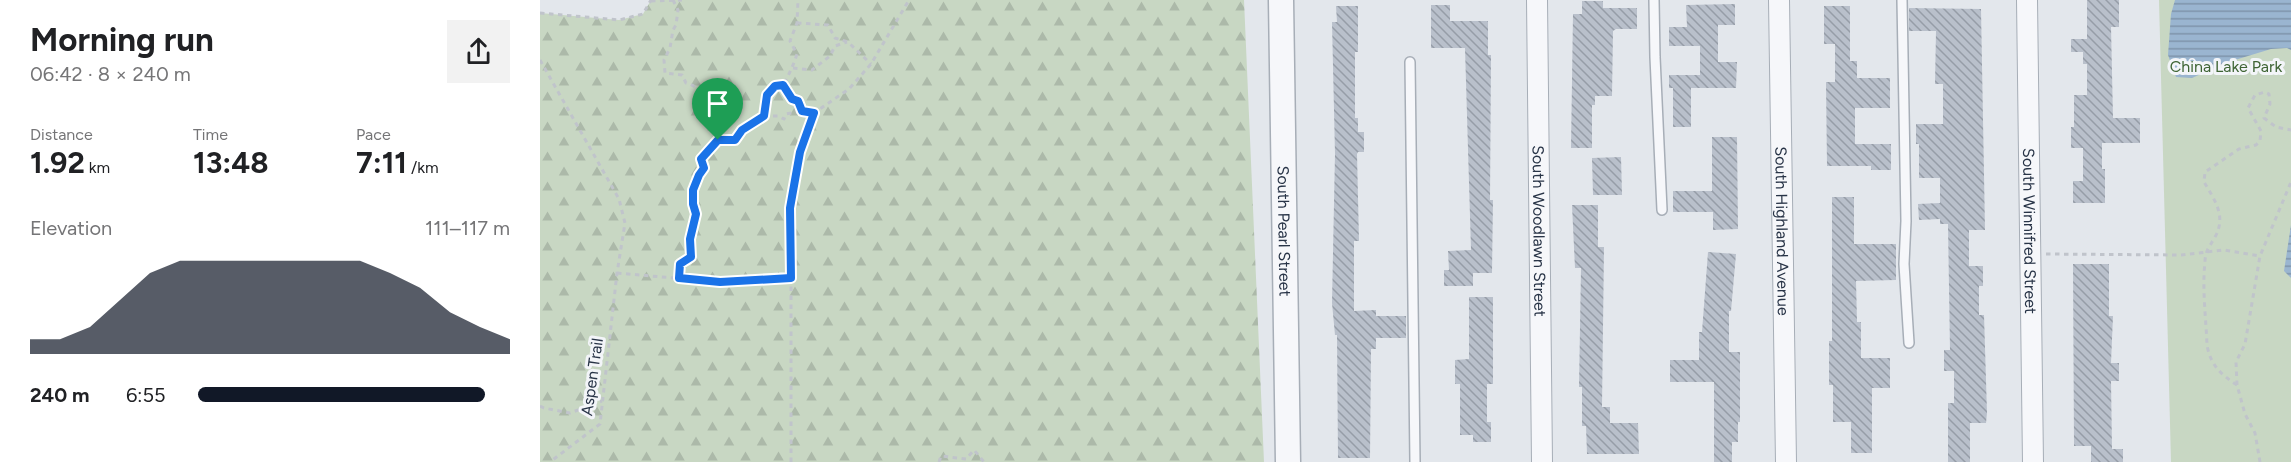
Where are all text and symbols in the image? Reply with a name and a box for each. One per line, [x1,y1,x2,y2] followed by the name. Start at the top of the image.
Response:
[30,20,214,59] text: Morning run
[447,20,510,83] button: share
[2170,57,2282,76] park label: China Lake Park
[30,62,191,86] text: 06:42 · 8 × 240 m
[692,78,743,140] pin
[701,87,734,120] icon: arrive
[30,125,93,144] text: Distance
[193,125,228,144] text: Time
[356,125,391,144] text: Pace
[30,144,85,181] text: 1.92
[193,144,269,181] text: 13:48
[356,144,407,181] text: 7:11
[1529,145,1550,317] street label: South Woodlawn Street
[1772,146,1793,316] street label: South Highland Avenue
[2019,148,2041,314] street label: South Winnifred Street
[85,158,110,177] text: km
[407,158,439,177] text: /km
[1274,165,1295,297] street label: South Pearl Street
[30,216,112,240] text: Elevation
[425,216,510,240] text: 111–117 m
[577,337,607,417] street label: Aspen Trail
[30,383,89,407] text: 240 m
[126,383,165,407] text: 6:55

